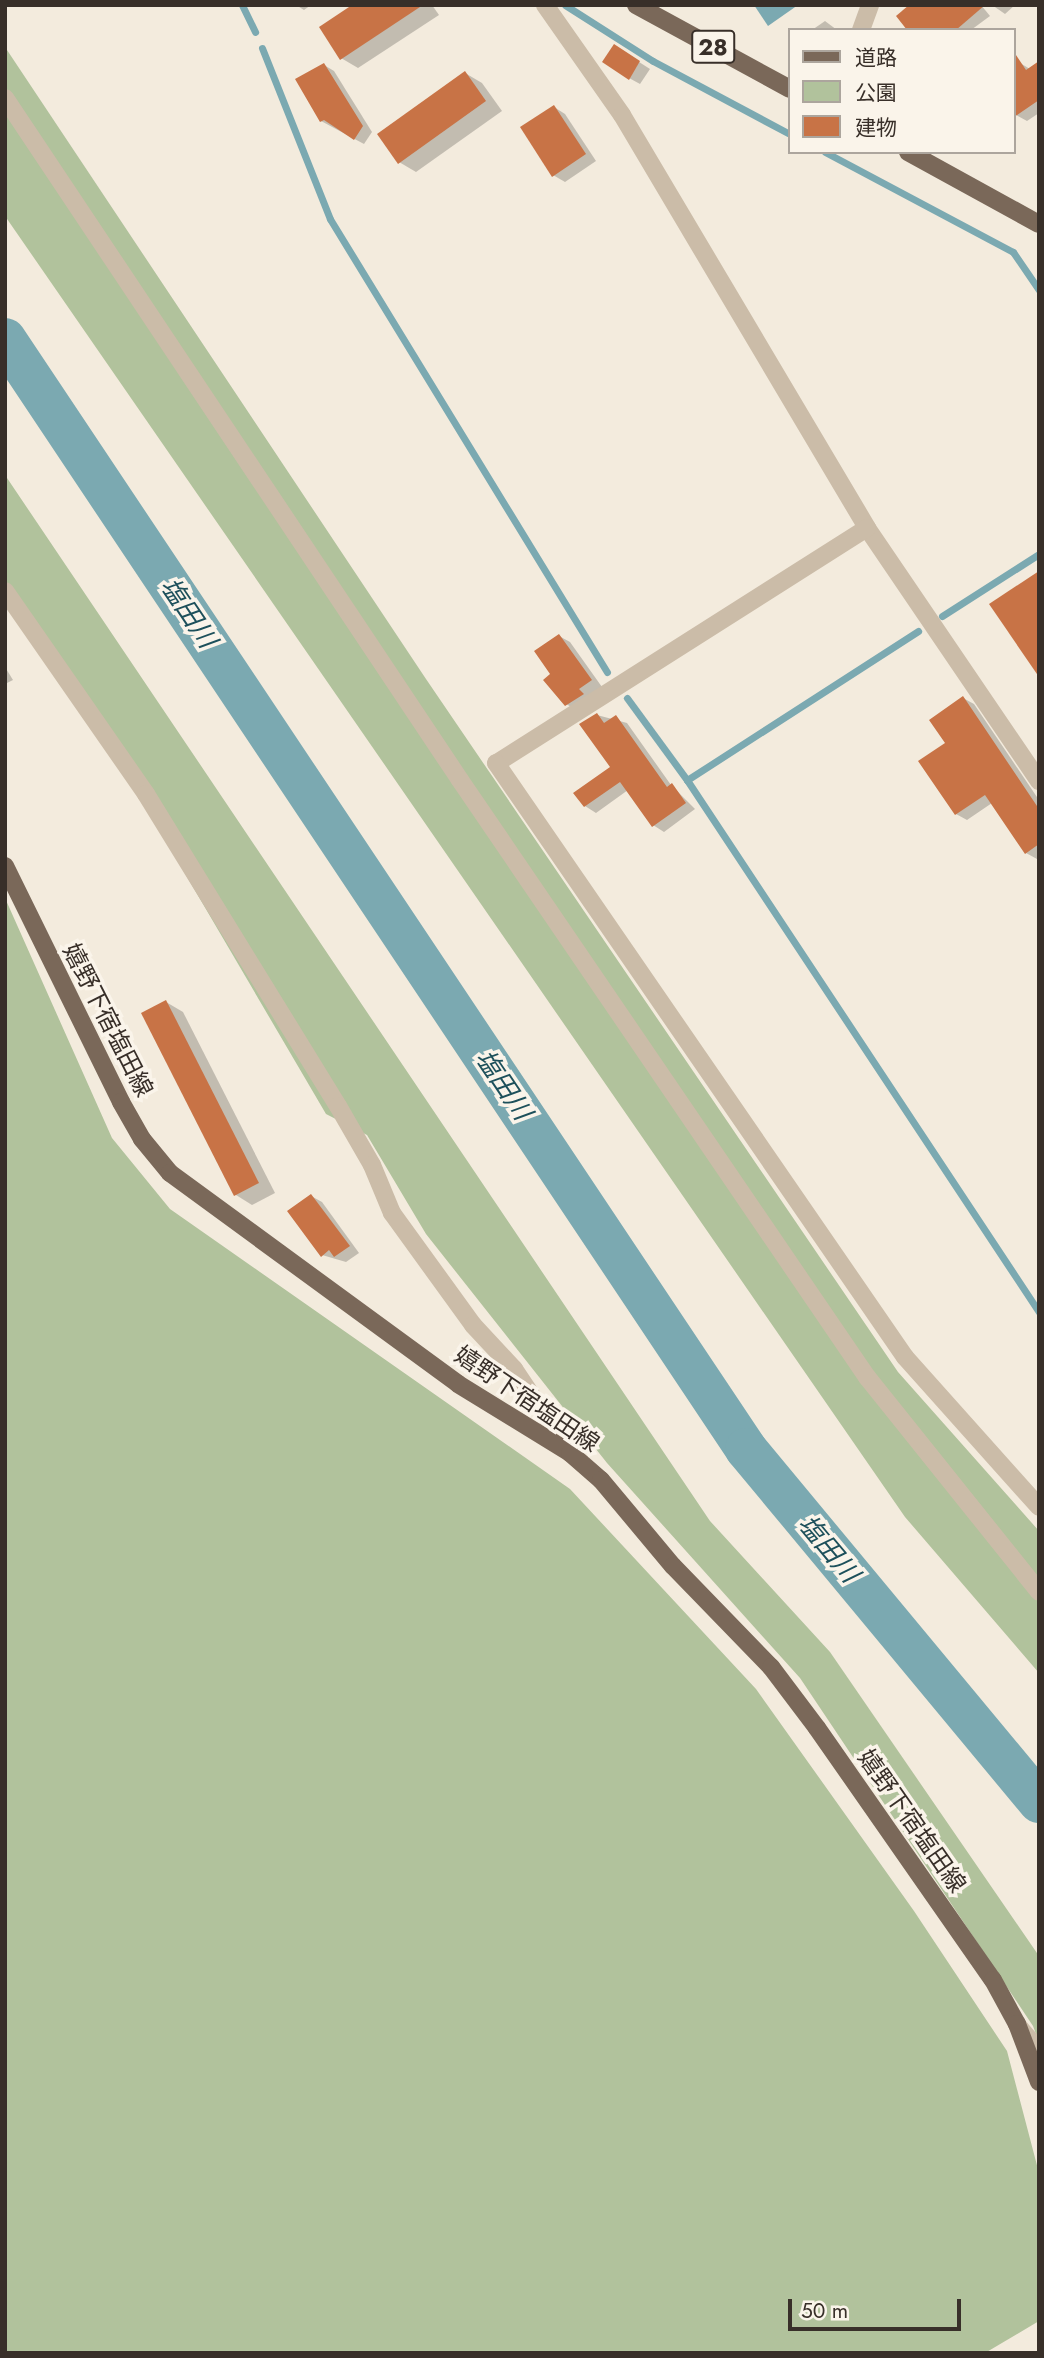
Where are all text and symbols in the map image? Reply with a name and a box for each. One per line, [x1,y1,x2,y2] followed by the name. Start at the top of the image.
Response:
[690,28,736,66] road number: 28
[788,28,1016,154] legend
[855,43,897,73] text: 道路
[855,78,897,108] text: 公園
[855,113,897,143] text: 建物
[153,572,223,654] water label: 塩田川
[57,939,159,1101] street label: 嬉野下宿塩田線
[468,1044,538,1126] water label: 塩田川
[449,1340,605,1458] street label: 嬉野下宿塩田線
[791,1509,865,1589] water label: 塩田川
[852,1744,972,1898] street label: 嬉野下宿塩田線
[792,2284,965,2328] scale bar
[801,2296,848,2326] text: 50 m

